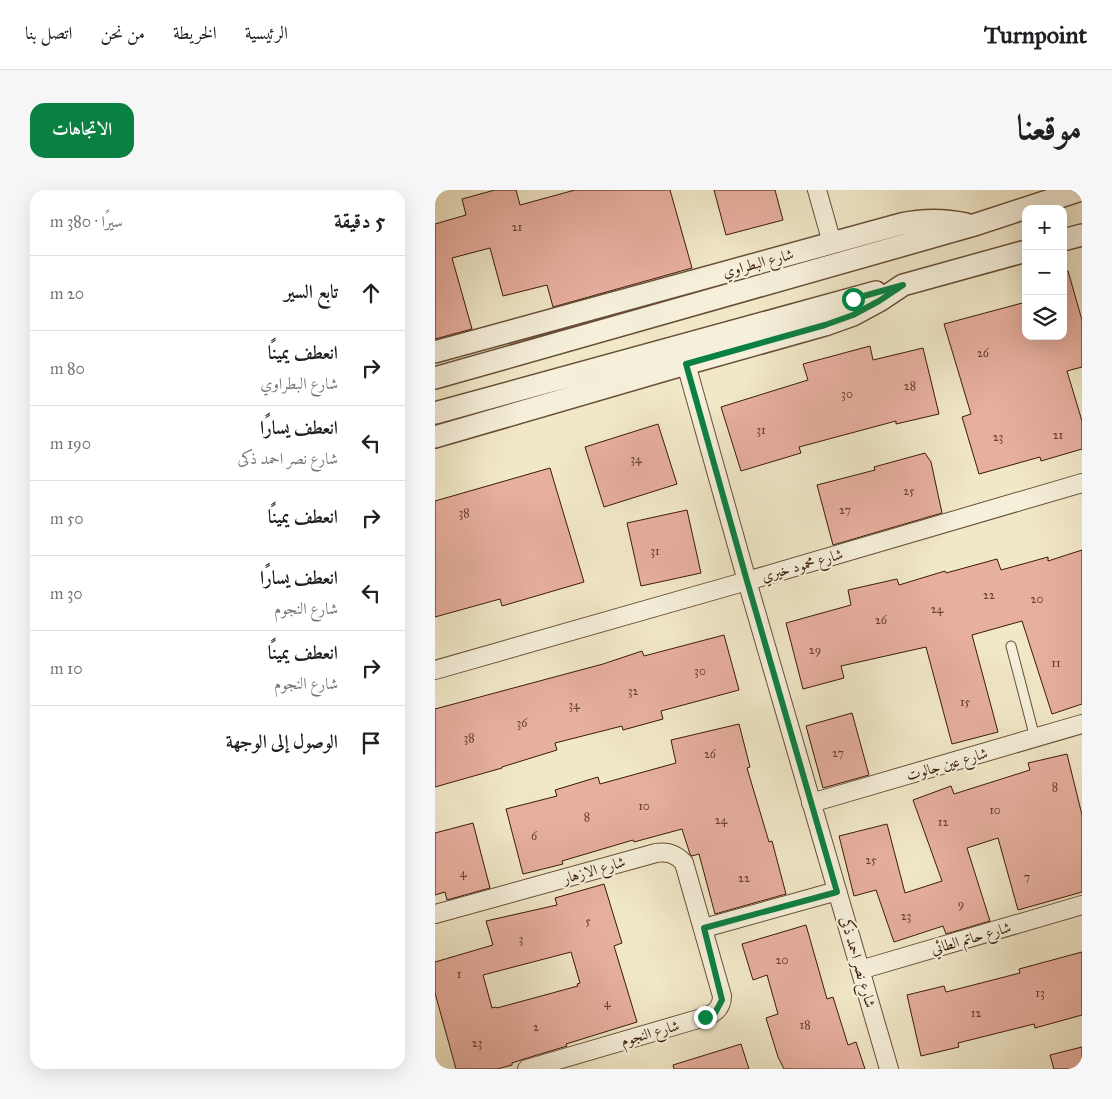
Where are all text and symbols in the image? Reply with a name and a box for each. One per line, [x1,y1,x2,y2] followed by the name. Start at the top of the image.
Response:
[984,20,1087,50] text: Turnpoint
[25,22,72,44] text: اتصل بنا
[100,22,145,44] text: من نحن
[173,22,217,44] text: الخريطة
[245,22,288,44] text: الرئيسية
[30,103,134,158] button: الاتجاهات
[1017,106,1082,149] text: موقعنا
[1022,205,1067,340] map controls
[1022,205,1067,250] button: +
[334,208,385,234] text: 5 دقيقة
[50,212,123,231] text: سيرًا · 380 m
[512,220,523,234] house number: 21
[720,245,797,285] street label: شارع البطراوي
[1022,250,1067,295] button: −
[357,279,385,307] icon: ahead
[284,280,338,303] text: تابع السير
[50,284,84,303] text: 20 m
[842,288,865,311] route start
[1022,295,1067,340] button: layers
[268,341,338,364] text: انعطف يمينًا
[977,346,990,360] house number: 26
[357,354,385,382] icon: right
[50,359,85,378] text: 80 m
[260,374,338,393] text: شارع البطراوي
[904,379,916,393] house number: 28
[841,387,853,401] house number: 30
[260,416,338,439] text: انعطف يسارًا
[756,423,766,437] house number: 31
[1053,428,1064,442] house number: 21
[357,429,385,457] icon: left
[993,430,1004,444] house number: 23
[50,434,91,453] text: 190 m
[237,449,338,468] text: شارع نصر احمد ذكى
[630,452,642,466] house number: 34
[903,484,915,498] house number: 25
[839,503,851,517] house number: 27
[357,504,385,532] icon: right
[268,505,338,528] text: انعطف يمينًا
[458,506,470,520] house number: 38
[50,509,84,528] text: 50 m
[650,544,660,558] house number: 31
[759,545,846,589] street label: شارع محمود خيري
[260,566,338,589] text: انعطف يسارًا
[357,579,385,607] icon: left
[50,584,83,603] text: 30 m
[983,588,995,602] house number: 22
[1031,592,1043,606] house number: 20
[274,599,338,618] text: شارع النجوم
[931,602,944,616] house number: 24
[875,613,888,627] house number: 26
[268,641,338,664] text: انعطف يمينًا
[809,643,821,657] house number: 29
[357,654,385,682] icon: right
[1051,656,1061,670] house number: 11
[50,659,82,678] text: 10 m
[694,664,706,678] house number: 30
[274,674,338,693] text: شارع النجوم
[628,684,638,698] house number: 32
[960,695,971,709] house number: 15
[568,698,580,712] house number: 34
[517,716,528,730] house number: 36
[357,729,385,757] icon: arrive
[226,730,338,753] text: الوصول إلى الوجهة
[463,731,475,745] house number: 38
[904,744,991,788] street label: شارع عين جالوت
[832,746,844,760] house number: 27
[704,747,717,761] house number: 26
[1052,780,1058,794] house number: 8
[638,799,650,813] house number: 10
[989,803,1001,817] house number: 10
[584,810,590,824] house number: 8
[715,813,728,827] house number: 24
[938,815,948,829] house number: 12
[531,829,538,843] house number: 6
[559,852,629,892] street label: شارع الازهار
[865,853,877,867] house number: 25
[460,866,467,880] house number: 4
[1024,870,1030,884] house number: 7
[738,871,750,885] house number: 22
[958,897,964,911] house number: 9
[901,909,912,923] house number: 23
[585,914,591,928] house number: 5
[833,914,881,1011] street label: شارع نصر احمد ذكى
[929,918,1014,962] street label: شارع حاتم الطائي
[519,932,524,946] house number: 3
[776,953,788,967] house number: 20
[457,967,462,981] house number: 1
[1035,986,1045,1000] house number: 13
[604,996,611,1010] house number: 4
[694,1006,717,1029] route end
[971,1006,981,1020] house number: 12
[619,1016,682,1054] street label: شارع النجوم
[799,1018,811,1032] house number: 18
[533,1020,539,1034] house number: 2
[472,1036,483,1050] house number: 23

